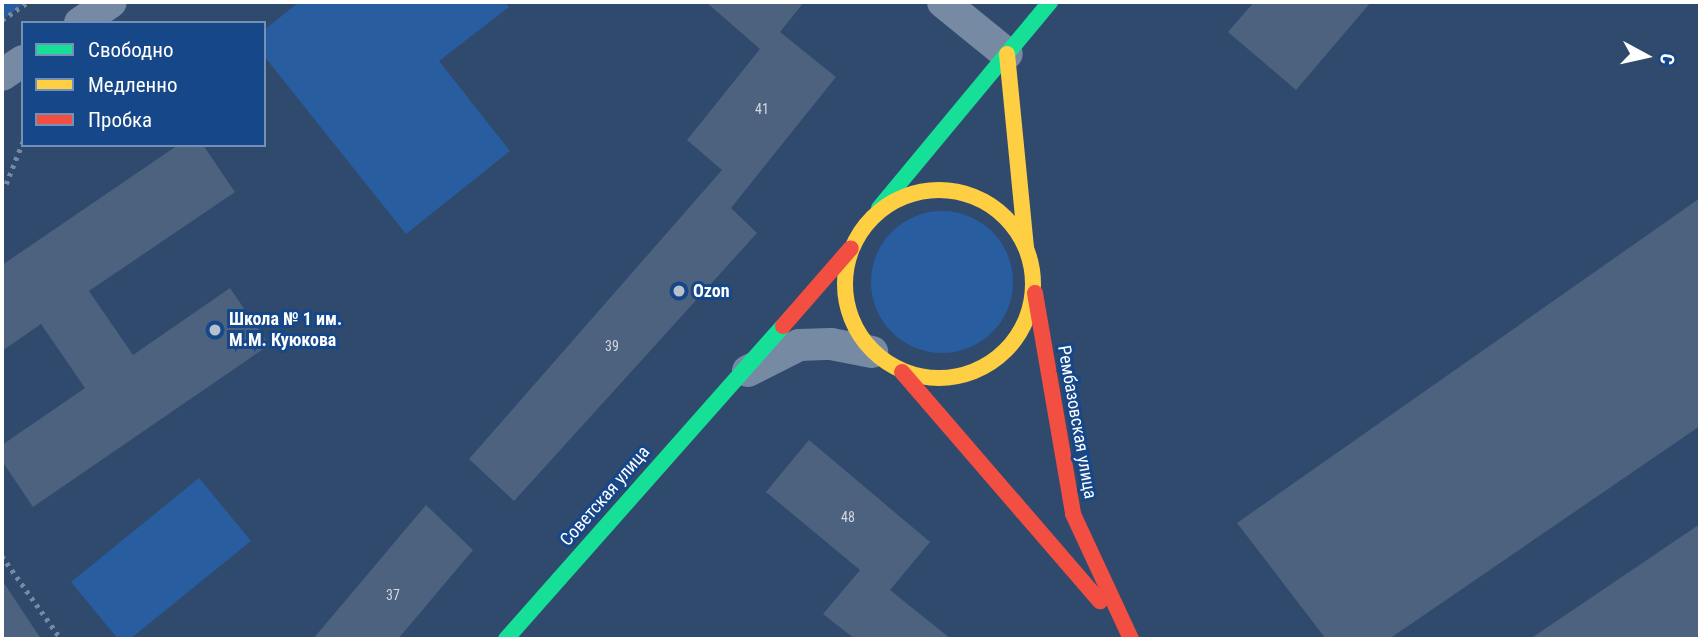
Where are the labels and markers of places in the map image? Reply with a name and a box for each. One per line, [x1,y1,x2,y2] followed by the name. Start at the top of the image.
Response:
[693,280,730,302] place label: Ozon
[671,283,687,299] marker: Ozon
[229,309,342,352] place label: Школа № 1 им. М.М. Куюкова
[207,322,223,338] marker: Школа № 1 им. М.М. Куюкова

